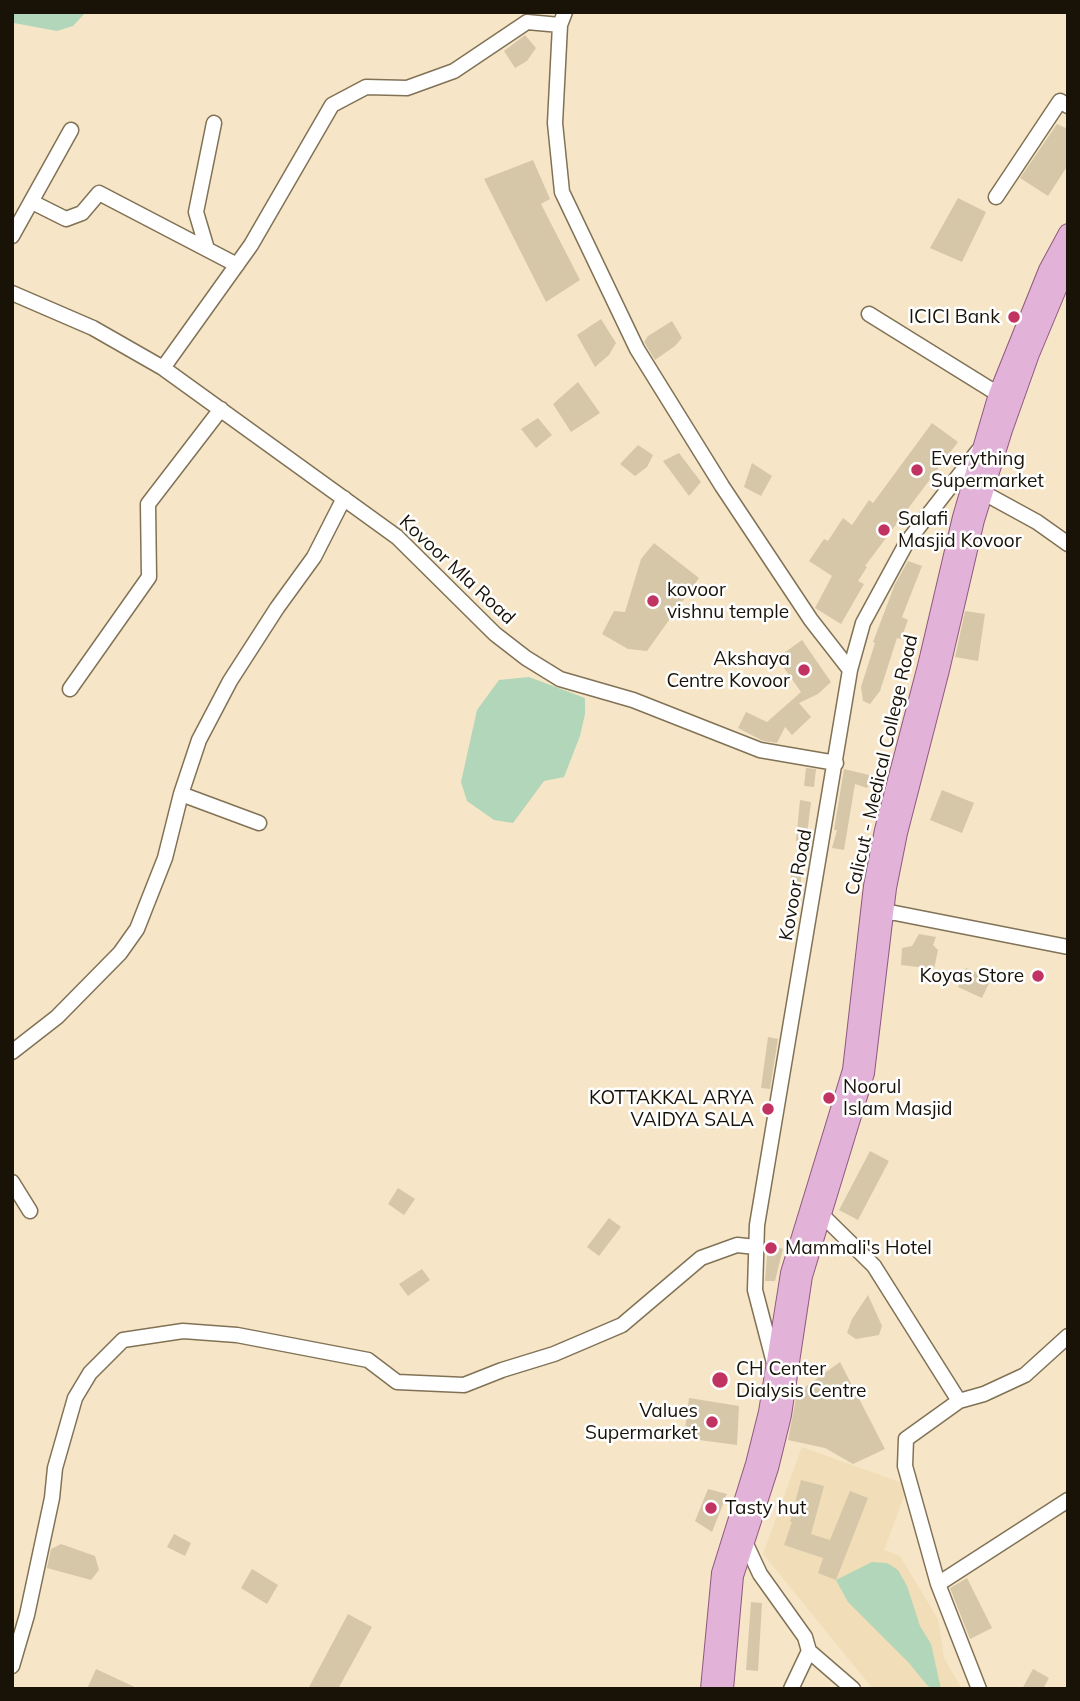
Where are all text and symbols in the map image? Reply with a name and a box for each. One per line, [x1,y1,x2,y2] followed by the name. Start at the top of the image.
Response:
[909,306,1000,328] place label: ICICI Bank
[1006,309,1022,325] marker: ICICI Bank
[931,448,1044,492] place label: Everything Supermarket
[909,462,925,478] marker: Everything Supermarket
[898,508,1022,552] place label: Salafi Masjid Kovoor
[394,511,520,629] street label: Kovoor Mla Road
[876,522,892,538] marker: Salafi Masjid Kovoor
[667,579,789,623] place label: kovoor vishnu temple
[645,593,661,609] marker: kovoor vishnu temple
[841,632,923,898] street label: Calicut - Medical College Road
[666,648,790,692] place label: Akshaya Centre Kovoor
[796,662,812,678] marker: Akshaya Centre Kovoor
[775,828,817,942] street label: Kovoor Road
[919,965,1024,987] place label: Koyas Store
[1030,968,1046,984] marker: Koyas Store
[843,1076,952,1120] place label: Noorul Islam Masjid
[589,1087,754,1131] place label: KOTTAKKAL ARYA VAIDYA SALA
[821,1090,837,1106] marker: Noorul Islam Masjid
[760,1101,776,1117] marker: KOTTAKKAL ARYA VAIDYA SALA
[785,1237,932,1259] place label: Mammali's Hotel
[763,1240,779,1256] marker: Mammali's Hotel
[736,1358,866,1402] place label: CH Center Dialysis Centre
[710,1370,730,1390] marker: CH Center Dialysis Centre
[585,1400,698,1444] place label: Values Supermarket
[704,1414,720,1430] marker: Values Supermarket
[725,1497,806,1519] place label: Tasty hut
[703,1500,719,1516] marker: Tasty hut

